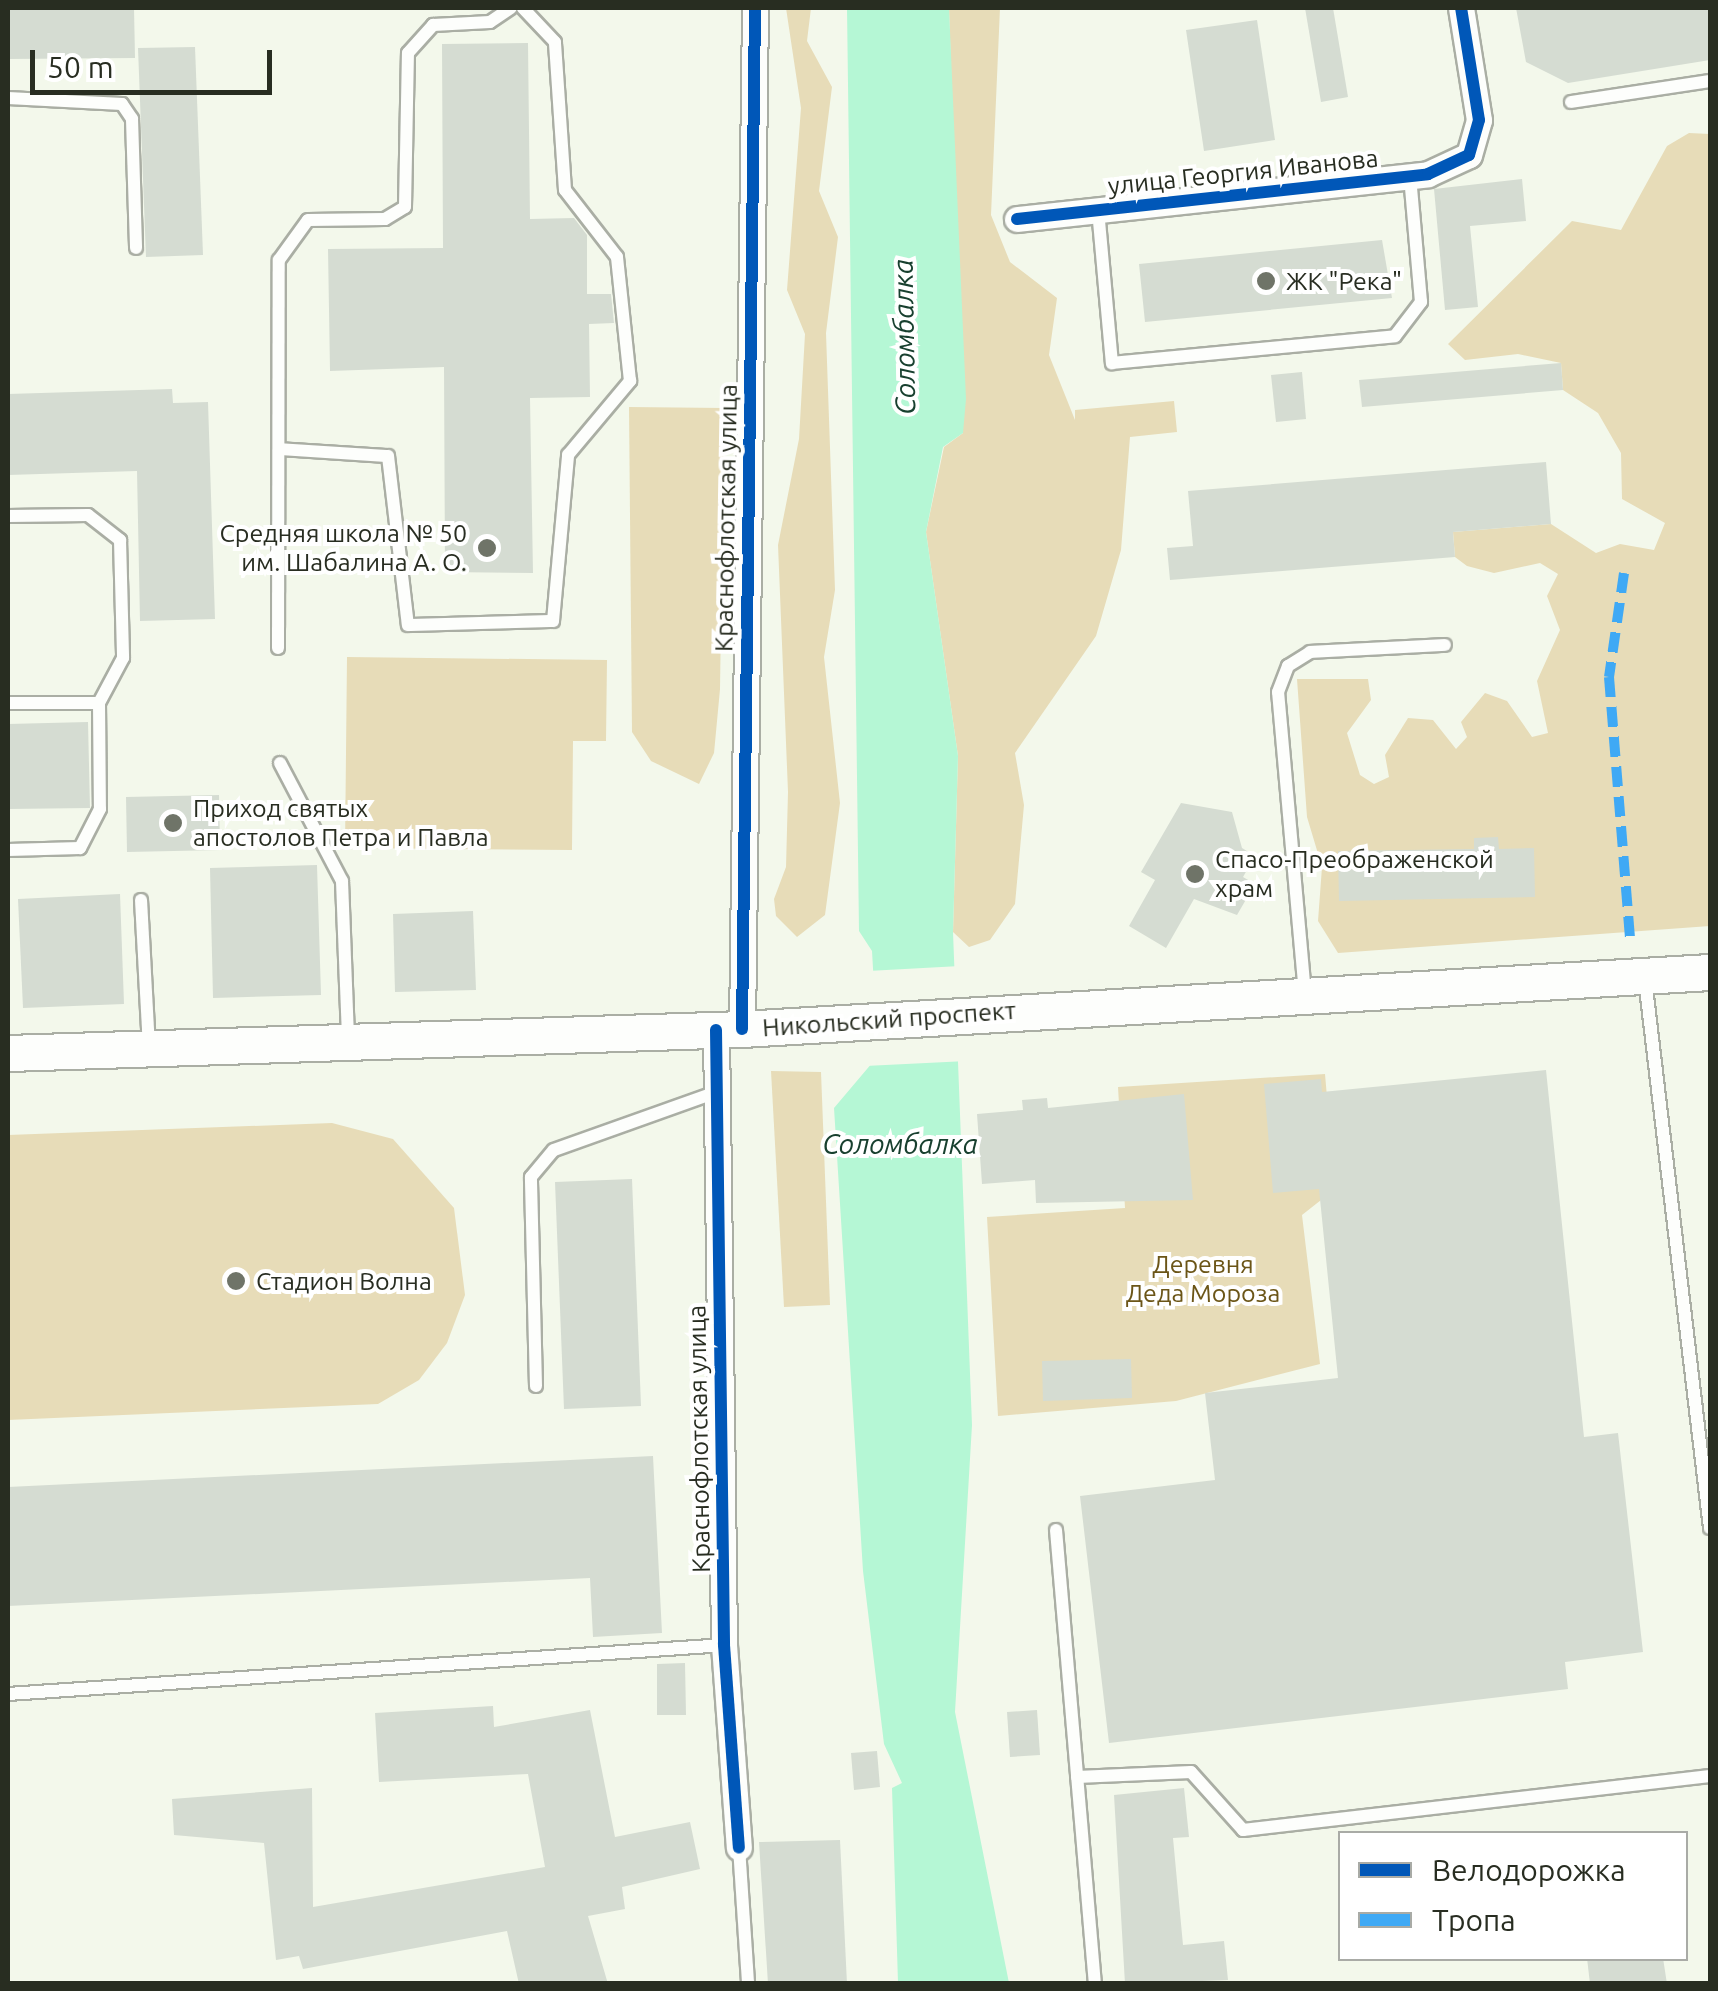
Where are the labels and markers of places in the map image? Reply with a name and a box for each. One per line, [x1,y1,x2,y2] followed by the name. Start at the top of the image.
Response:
[1286,266,1402,296] place label: ЖК "Река"
[1255,270,1277,292] marker: ЖК "Река"
[219,519,467,578] place label: Средняя школа № 50 им. Шабалина А. О.
[476,537,498,559] marker: Средняя школа № 50 им. Шабалина А. О.
[193,794,489,853] place label: Приход святых апостолов Петра и Павла
[162,812,184,834] marker: Приход святых апостолов Петра и Павла
[1215,845,1494,904] place label: Спасо-Преображенской храм
[1184,863,1206,885] marker: Спасо-Преображенской храм
[256,1266,432,1296] place label: Стадион Волна
[225,1270,247,1292] marker: Стадион Волна

